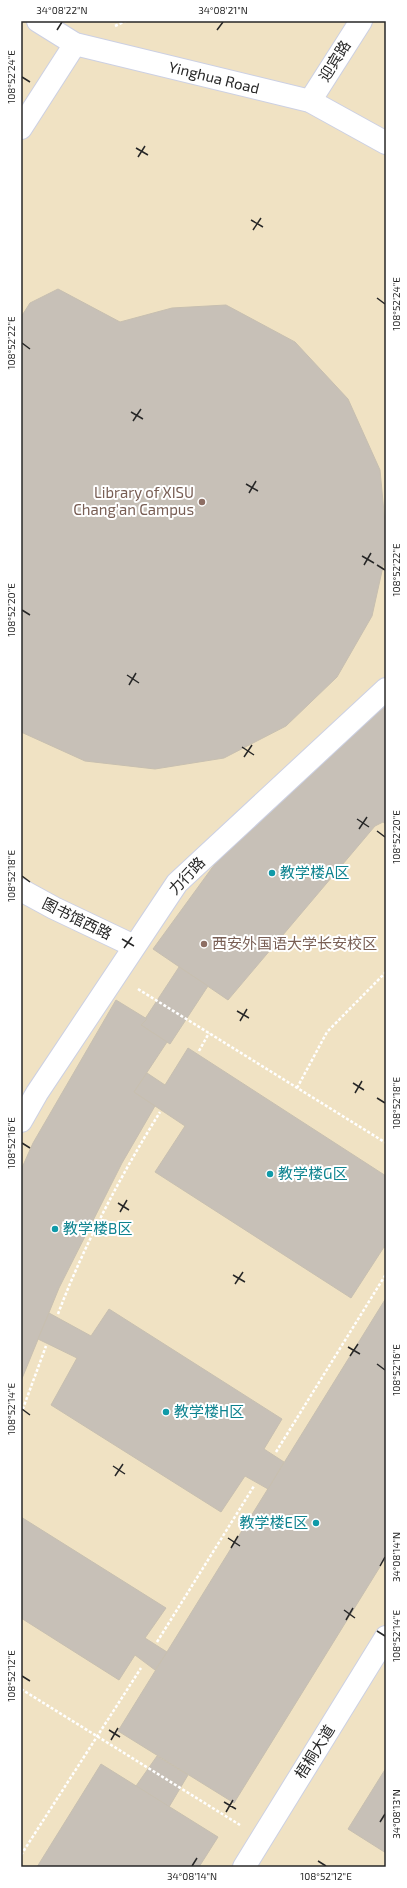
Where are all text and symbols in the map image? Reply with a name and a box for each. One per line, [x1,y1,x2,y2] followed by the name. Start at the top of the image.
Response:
[36,4,88,16] text: 34°08'22"N
[198,4,248,16] text: 34°08'21"N
[315,37,354,84] street label: 迎宾路
[5,50,17,104] text: 108°52'24"E
[167,57,261,97] street label: Yinghua Road
[390,277,402,331] text: 108°52'24"E
[5,316,17,370] text: 108°52'22"E
[73,483,194,518] place label: Library of XISU Chang'an Campus
[197,497,207,507] marker: Library of XISU Chang'an Campus
[390,543,402,597] text: 108°52'22"E
[5,583,17,637] text: 108°52'20"E
[390,810,402,864] text: 108°52'20"E
[5,850,17,902] text: 108°52'18"E
[164,853,208,898] street label: 力行路
[280,863,349,881] place label: 教学楼A区
[267,868,277,878] marker: 教学楼A区
[40,894,115,943] street label: 图书馆西路
[212,934,377,952] place label: 西安外国语大学长安校区
[199,939,209,949] marker: 西安外国语大学长安校区
[390,1077,402,1129] text: 108°52'18"E
[5,1117,17,1169] text: 108°52'16"E
[278,1164,347,1182] place label: 教学楼G区
[265,1169,275,1179] marker: 教学楼G区
[63,1219,132,1237] place label: 教学楼B区
[50,1224,60,1234] marker: 教学楼B区
[390,1344,402,1396] text: 108°52'16"E
[5,1383,17,1435] text: 108°52'14"E
[174,1402,244,1420] place label: 教学楼H区
[161,1407,171,1417] marker: 教学楼H区
[240,1513,308,1531] place label: 教学楼E区
[311,1518,321,1528] marker: 教学楼E区
[390,1532,402,1582] text: 34°08'14"N
[390,1610,402,1662] text: 108°52'14"E
[5,1650,17,1702] text: 108°52'12"E
[291,1721,338,1782] street label: 梧桐大道
[390,1789,402,1839] text: 34°08'13"N
[167,1870,217,1882] text: 34°08'14"N
[300,1870,352,1882] text: 108°52'12"E

